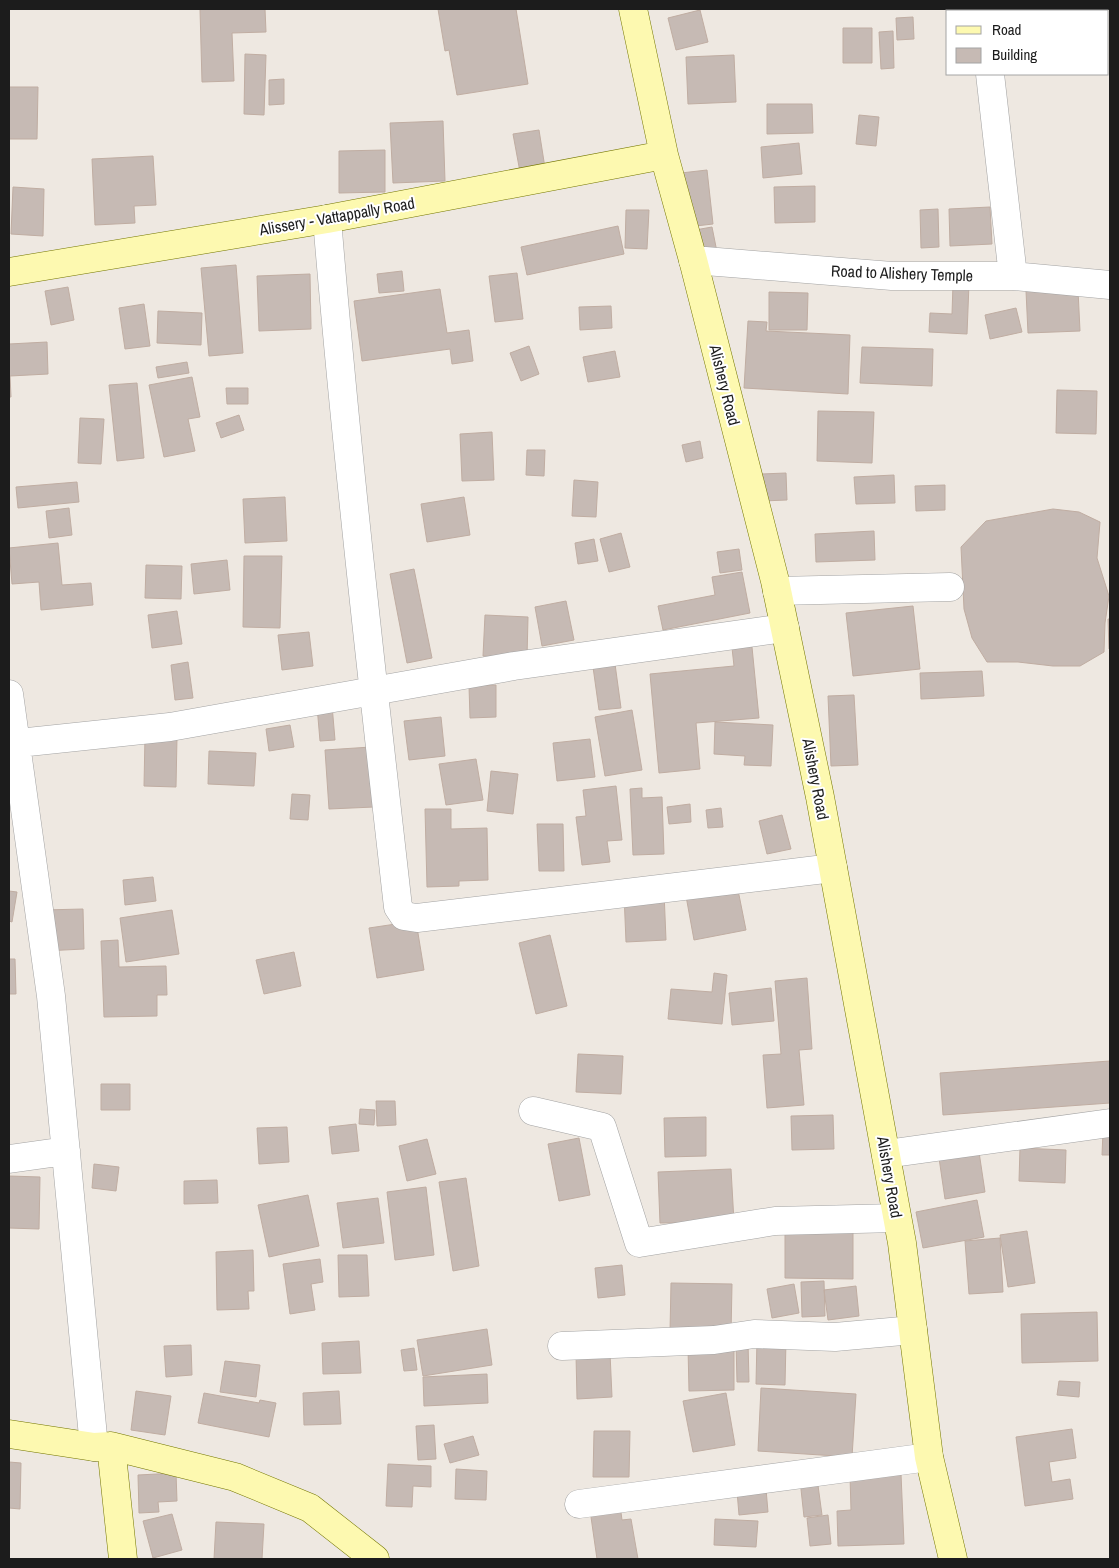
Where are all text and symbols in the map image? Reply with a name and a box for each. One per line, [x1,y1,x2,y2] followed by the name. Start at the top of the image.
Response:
[946,10,1109,75] legend
[992,19,1021,40] text: Road
[992,44,1037,65] text: Building
[257,192,416,241] street label: Alissery - Vattappally Road
[831,260,973,286] street label: Road to Alishery Temple
[704,341,746,428] street label: Alishery Road
[797,735,835,822] street label: Alishery Road
[872,1134,908,1219] street label: Alishery Road

